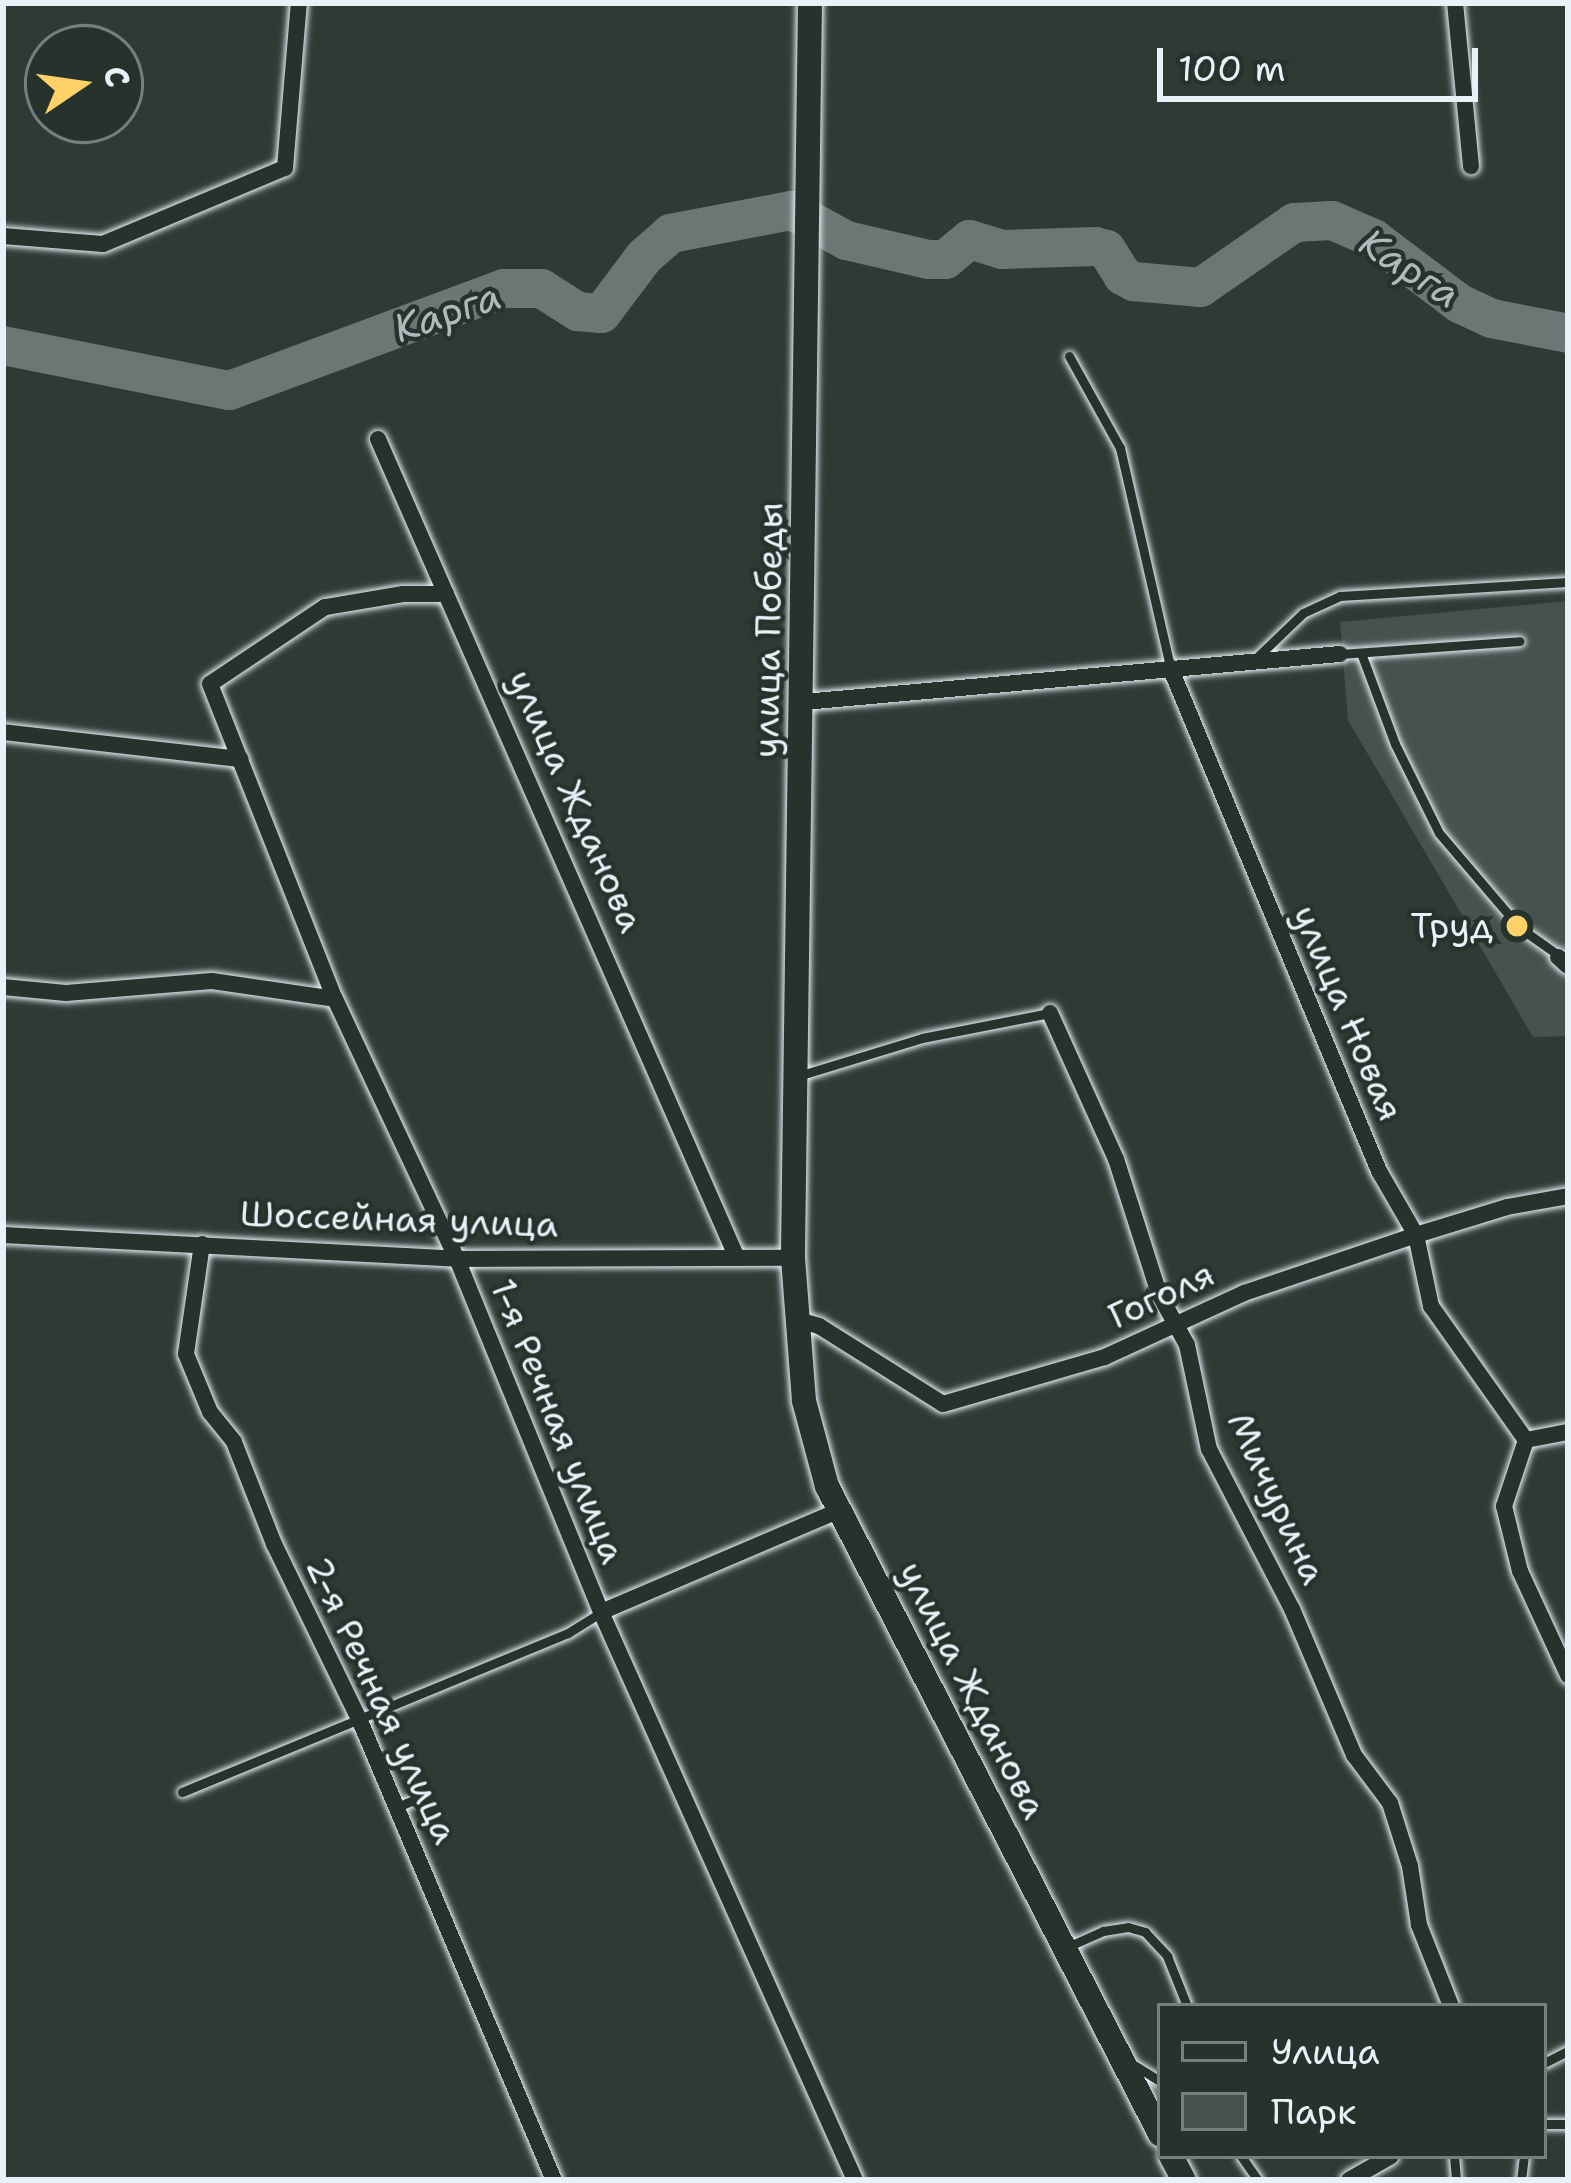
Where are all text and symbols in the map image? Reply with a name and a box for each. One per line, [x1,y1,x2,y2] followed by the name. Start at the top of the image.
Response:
[24,24,144,144] north arrow
[1163,24,1484,98] scale bar
[1178,44,1286,93] text: 100 m
[92,62,141,91] text: С
[1351,218,1469,318] water label: Карга
[387,272,507,352] water label: Карга
[744,502,792,758] street label: улица Победы
[499,663,653,939] street label: улица Жданова
[1283,899,1413,1127] street label: улица Новая
[1411,904,1493,948] place label: Труд
[1504,913,1530,939] marker: Труд
[239,1192,559,1246] street label: Шоссейная улица
[1101,1252,1221,1338] street label: Гоголя
[481,1272,635,1570] street label: 1-я Речная улица
[1218,1405,1336,1591] street label: Мичурина
[296,1549,468,1851] street label: 2-я Речная улица
[890,1554,1056,1826] street label: улица Жданова
[1157,2003,1547,2159] legend
[1271,2027,1380,2076] text: Улица
[1271,2087,1356,2136] text: Парк

